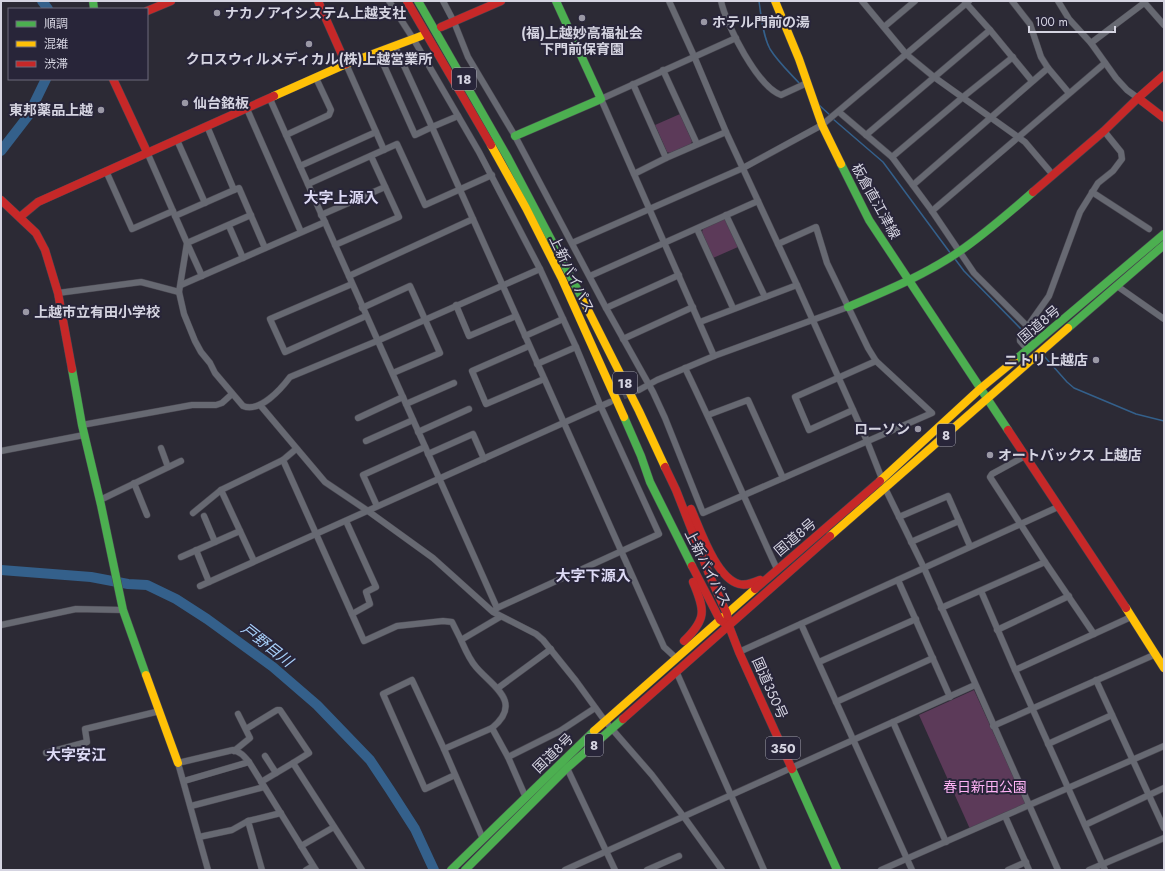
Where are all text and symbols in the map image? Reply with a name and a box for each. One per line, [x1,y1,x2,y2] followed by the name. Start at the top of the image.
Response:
[225,3,406,23] place label: ナカノアイシステム上越支社
[8,8,148,80] legend
[212,8,222,18] marker: ナカノアイシステム上越支社
[1029,8,1115,34] scale bar
[712,12,810,32] place label: ホテル門前の湯
[577,13,587,23] marker: (福)上越妙高福祉会 下門前保育園
[1035,13,1068,31] text: 100 m
[44,15,68,33] text: 順調
[699,17,709,27] marker: ホテル門前の湯
[521,23,643,59] place label: (福)上越妙高福祉会 下門前保育園
[44,35,68,53] text: 混雑
[304,39,314,49] marker: クロスウィルメディカル(株)上越営業所
[186,49,432,69] place label: クロスウィルメディカル(株)上越営業所
[44,55,68,73] text: 渋滞
[452,68,476,90] road number: 18
[193,93,249,113] place label: 仙台銘板
[180,98,190,108] marker: 仙台銘板
[9,100,93,120] place label: 東邦薬品上越
[96,105,106,115] marker: 東邦薬品上越
[847,159,905,243] street label: 板倉直江津線
[303,187,379,209] district label: 大字上源入
[545,232,599,316] street label: 上新バイパス
[1014,300,1064,348] street label: 国道8号
[34,302,160,322] place label: 上越市立有田小学校
[21,307,31,317] marker: 上越市立有田小学校
[1004,350,1088,370] place label: ニトリ上越店
[1091,355,1101,365] marker: ニトリ上越店
[613,372,637,394] road number: 18
[854,419,910,439] place label: ローソン
[913,424,923,434] marker: ローソン
[937,424,955,446] road number: 8
[998,445,1142,465] place label: オートバックス 上越店
[985,450,995,460] marker: オートバックス 上越店
[770,513,820,561] street label: 国道8号
[680,526,736,610] street label: 上新バイパス
[555,565,631,587] district label: 大字下源入
[237,618,299,673] water label: 戸野目川
[747,654,793,722] street label: 国道350号
[528,729,578,777] street label: 国道8号
[585,734,603,756] road number: 8
[766,737,800,759] road number: 350
[46,744,106,766] district label: 大字安江
[943,777,1027,797] park label: 春日新田公園

